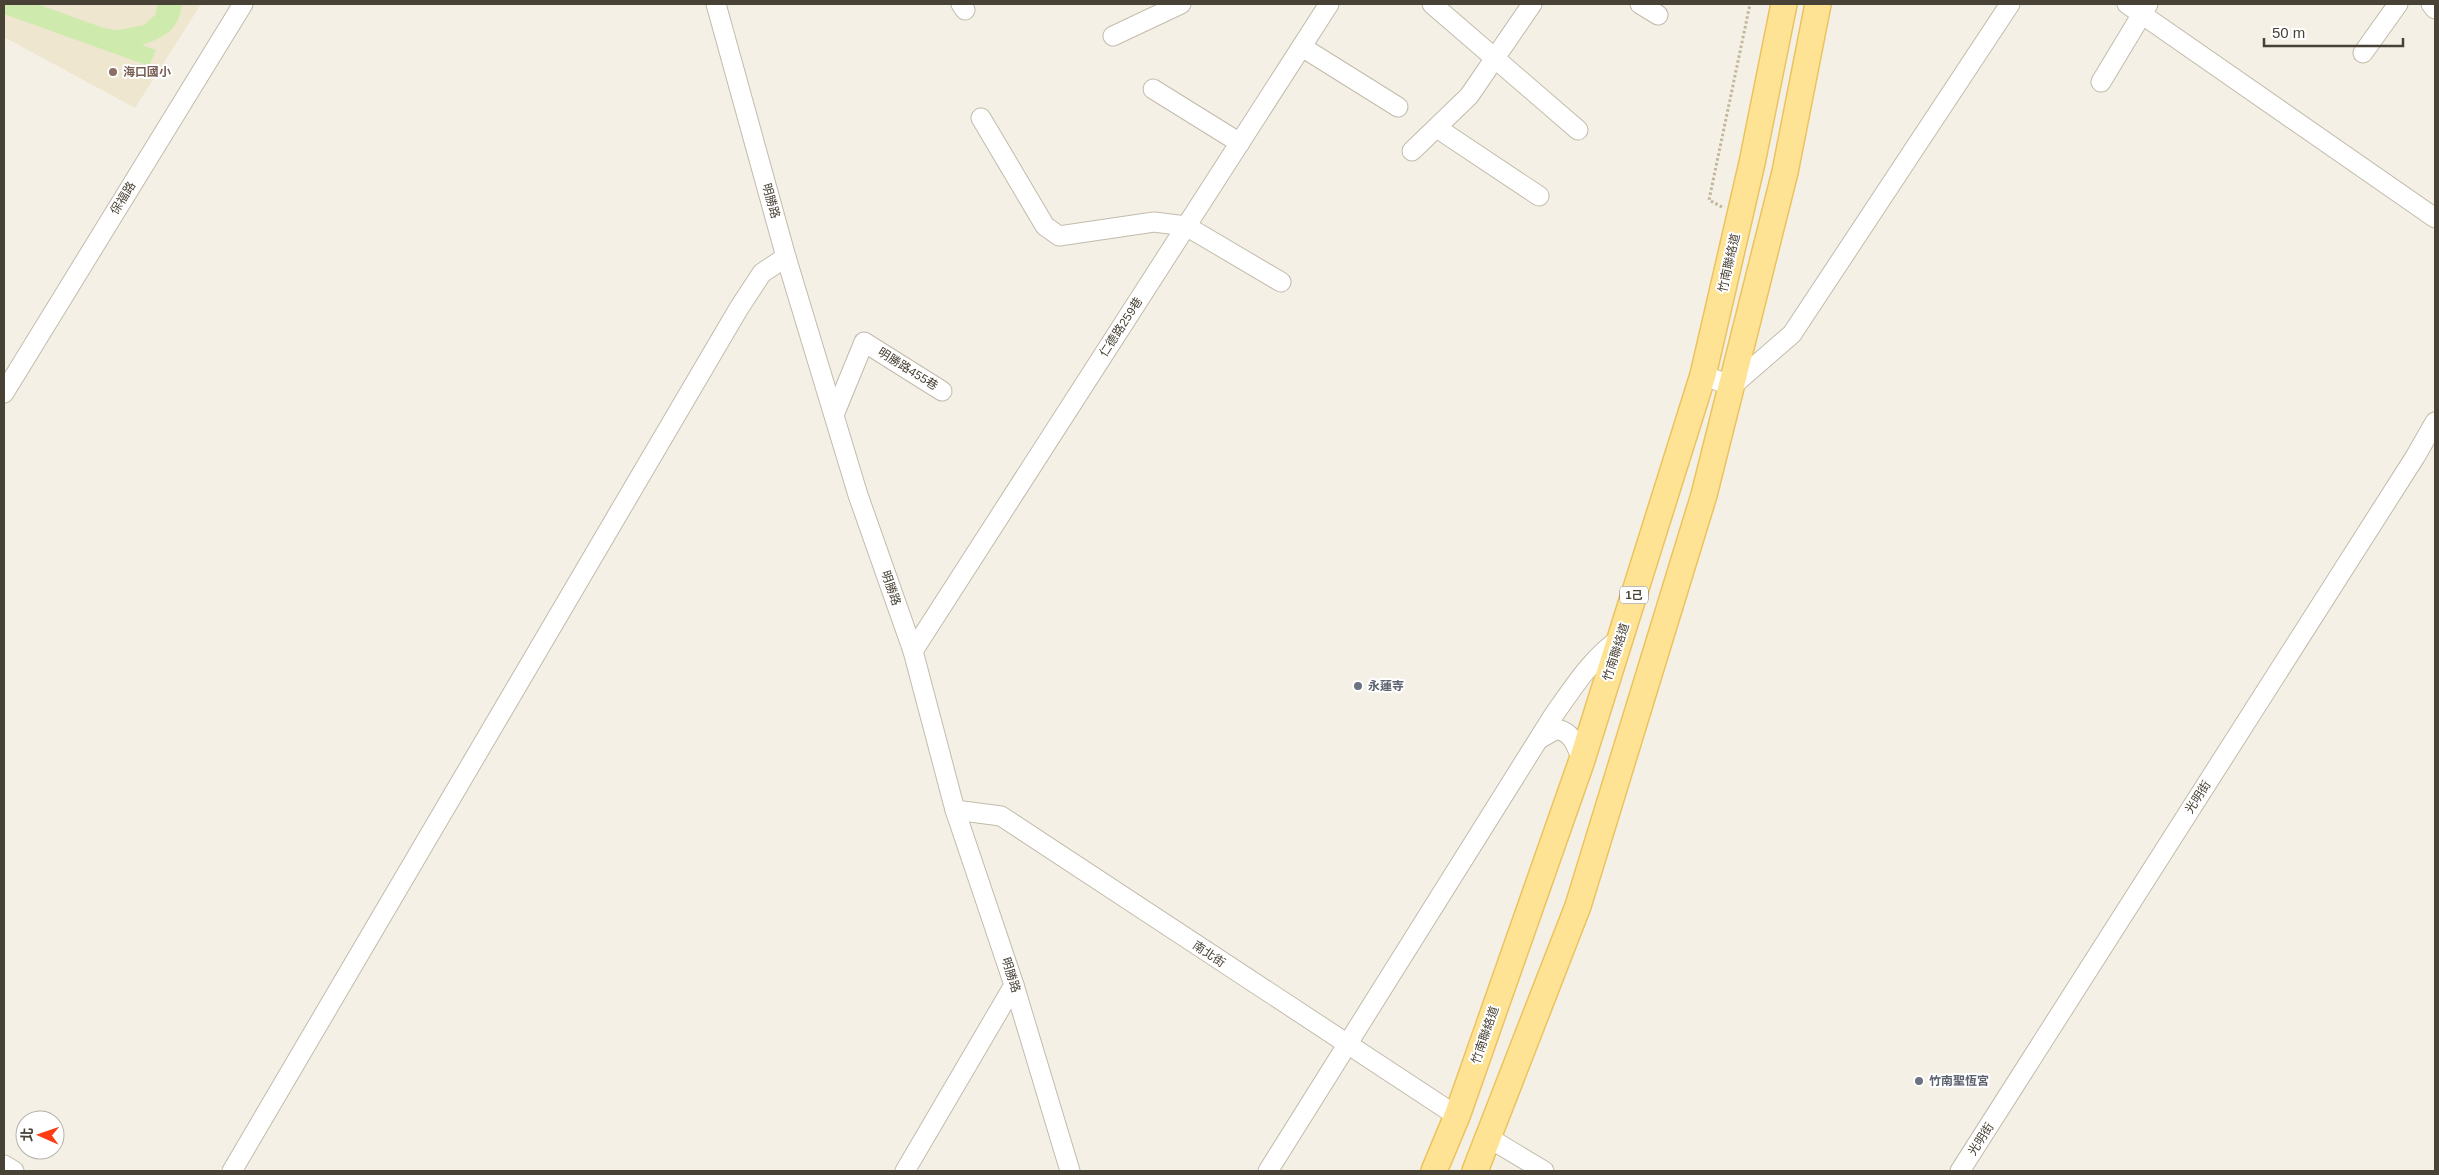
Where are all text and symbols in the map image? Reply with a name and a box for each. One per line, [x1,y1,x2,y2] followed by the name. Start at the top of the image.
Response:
[2264,15,2403,47] scale bar
[2272,24,2305,41] text: 50 m
[123,65,171,79] place label: 海口國小
[107,66,119,78] marker: 海口國小
[108,179,138,217] street label: 保福路
[759,182,783,220] street label: 明勝路
[1715,232,1743,294] street label: 竹南聯絡道
[1097,295,1145,359] street label: 仁德路259巷
[875,345,941,393] street label: 明勝路455巷
[879,569,903,607] street label: 明勝路
[1620,586,1648,604] road number: 1己
[1600,621,1632,683] street label: 竹南聯絡道
[1368,679,1404,693] place label: 永蓮寺
[1352,680,1364,692] marker: 永蓮寺
[2182,778,2214,816] street label: 光明街
[1190,938,1228,970] street label: 南北街
[999,956,1023,994] street label: 明勝路
[1469,1004,1501,1066] street label: 竹南聯絡道
[1929,1074,1989,1088] place label: 竹南聖恆宮
[1913,1075,1925,1087] marker: 竹南聖恆宮
[15,1110,65,1160] north arrow
[1965,1120,1997,1158] street label: 光明街
[19,1127,35,1142] text: 北

